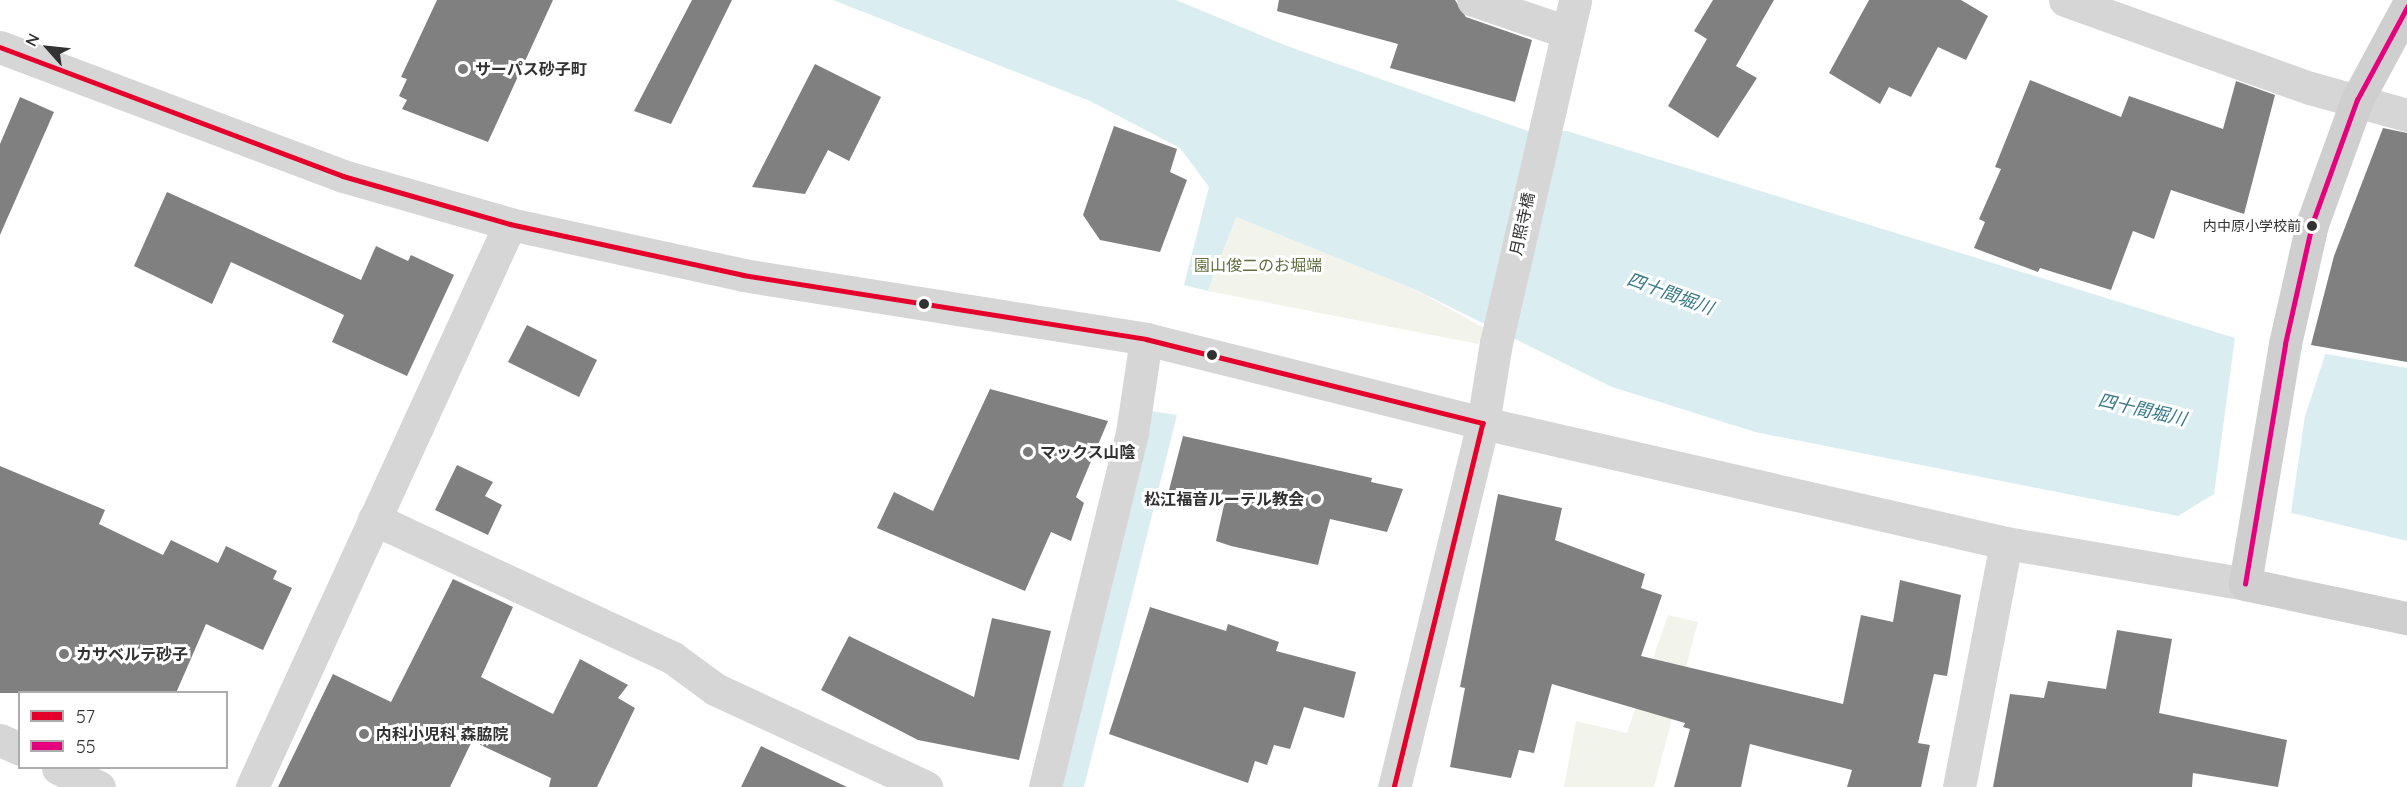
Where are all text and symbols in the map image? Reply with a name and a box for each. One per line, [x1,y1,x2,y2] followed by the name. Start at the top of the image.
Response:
[18,18,78,78] north arrow
[20,30,44,50] text: N
[475,59,587,79] place label: サーパス砂子町
[456,62,470,76] marker: サーパス砂子町
[1506,191,1538,257] street label: 月照寺橋
[2203,218,2301,234] place label: 内中原小学校前
[2306,220,2318,232] marker: 内中原小学校前
[1194,255,1322,275] park label: 園山俊二のお堀端
[1624,268,1716,320] water label: 四十間堀川
[918,298,930,310] unlabelled marker
[1206,349,1218,361] unlabelled marker
[2096,389,2188,431] water label: 四十間堀川
[1040,442,1136,462] place label: マックス山陰
[1021,445,1035,459] marker: マックス山陰
[1144,489,1304,509] place label: 松江福音ルーテル教会
[1309,492,1323,506] marker: 松江福音ルーテル教会
[76,644,188,664] place label: カサベルテ砂子
[57,647,71,661] marker: カサベルテ砂子
[18,691,228,769] legend
[76,705,95,728] text: 57
[376,724,508,744] place label: 内科小児科 森脇院
[357,727,371,741] marker: 内科小児科 森脇院
[76,735,96,758] text: 55

